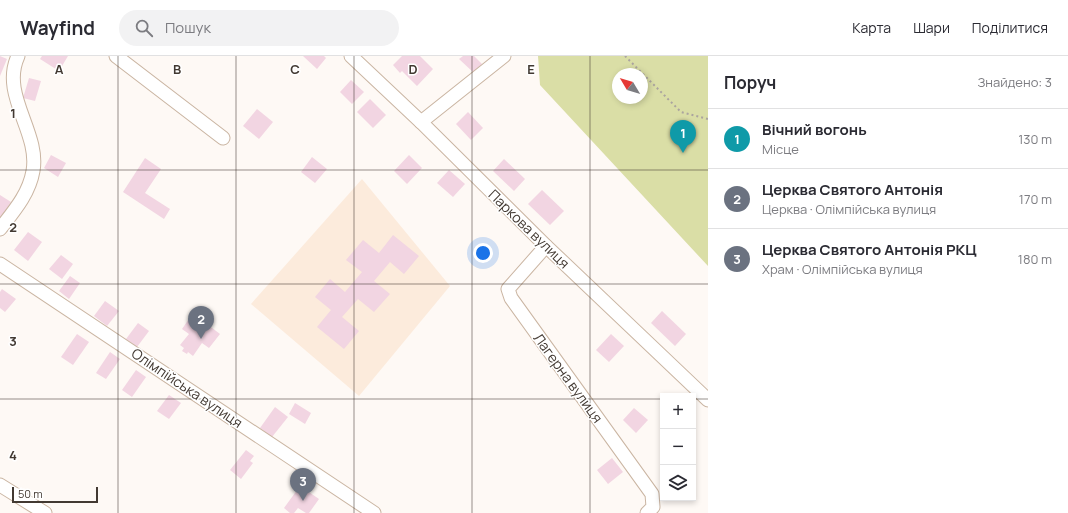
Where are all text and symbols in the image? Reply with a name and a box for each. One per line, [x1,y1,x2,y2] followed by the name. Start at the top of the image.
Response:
[119,10,399,46] search box
[20,15,95,41] text: Wayfind
[133,17,155,39] icon: search
[165,17,211,38] text: Пошук
[852,18,891,37] text: Карта
[913,18,950,37] text: Шари
[972,18,1048,37] text: Поділитися
[55,60,64,78] text: A
[173,60,181,78] text: B
[290,60,300,78] text: C
[408,60,418,78] text: D
[527,60,535,78] text: E
[612,68,648,104] north arrow
[724,71,776,94] text: Поруч
[978,73,1052,91] text: Знайдено: 3
[10,104,16,122] text: 1
[762,119,867,140] text: Вічний вогонь
[670,120,696,153] pin: 1
[734,130,740,148] text: 1
[1018,130,1052,148] text: 130 m
[762,140,799,158] text: Місце
[762,179,943,200] text: Церква Святого Антонія
[485,185,574,272] street label: Паркова вулиця
[733,190,741,208] text: 2
[1019,190,1052,208] text: 170 m
[762,200,936,218] text: Церква · Олімпійська вулиця
[9,218,17,236] text: 2
[762,239,977,260] text: Церква Святого Антонія РКЦ
[473,243,493,263] your location
[733,250,741,268] text: 3
[1018,250,1052,268] text: 180 m
[762,260,923,278] text: Храм · Олімпійська вулиця
[188,306,214,339] pin: 2
[529,329,607,426] street label: Лагерна вулиця
[9,332,17,350] text: 3
[128,343,247,432] street label: Олімпійська вулиця
[660,393,696,501] map controls
[660,393,696,429] button: +
[660,429,696,465] button: −
[9,446,17,464] text: 4
[660,465,696,501] button: layers
[290,468,316,501] pin: 3
[12,485,98,504] scale bar
[18,486,43,501] text: 50 m

